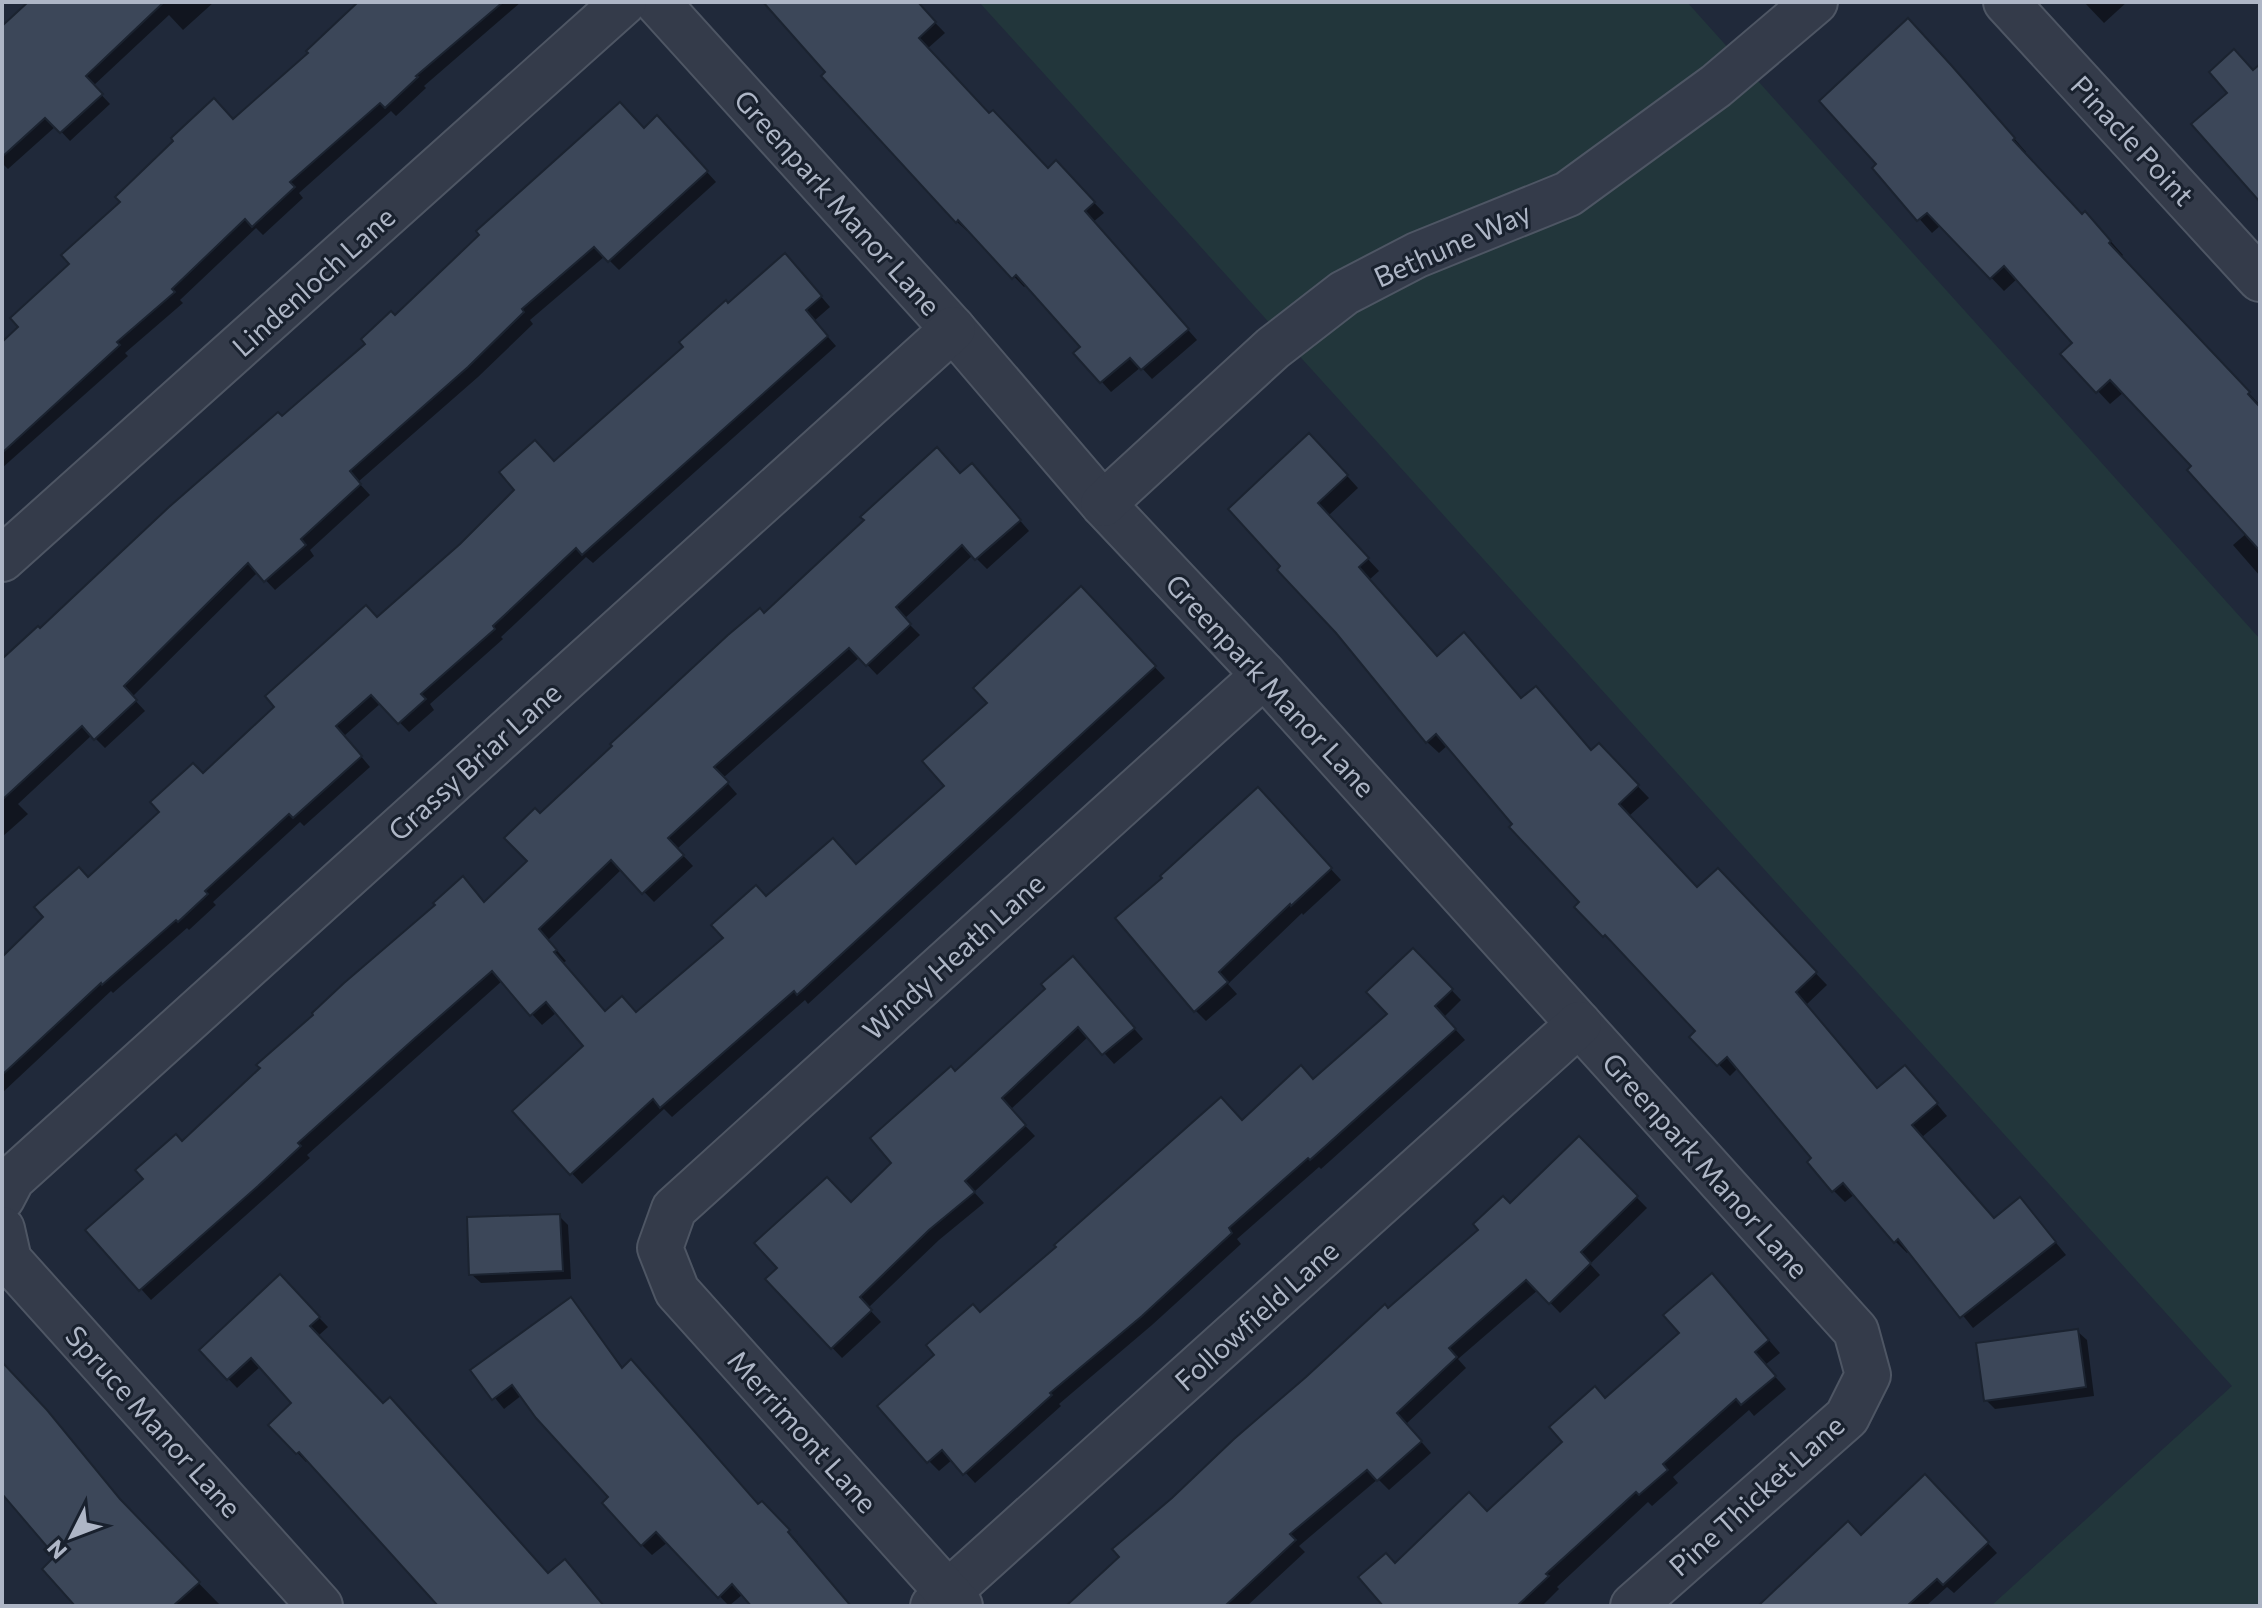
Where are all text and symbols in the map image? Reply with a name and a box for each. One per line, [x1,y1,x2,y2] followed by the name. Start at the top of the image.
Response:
[2064,68,2202,212] street label: Pinacle Point
[728,82,948,322] street label: Greenpark Manor Lane
[1368,194,1536,294] street label: Bethune Way
[225,199,401,363] street label: Lindenloch Lane
[1159,567,1383,803] street label: Greenpark Manor Lane
[381,675,567,847] street label: Grassy Briar Lane
[855,866,1051,1046] street label: Windy Heath Lane
[1596,1045,1816,1285] street label: Greenpark Manor Lane
[1167,1233,1345,1397] street label: Followfield Lane
[59,1318,249,1524] street label: Spruce Manor Lane
[721,1343,885,1519] street label: Merrimont Lane
[1662,1408,1850,1582] street label: Pine Thicket Lane
[32,1496,112,1576] north arrow
[41,1535,72,1565] text: N

